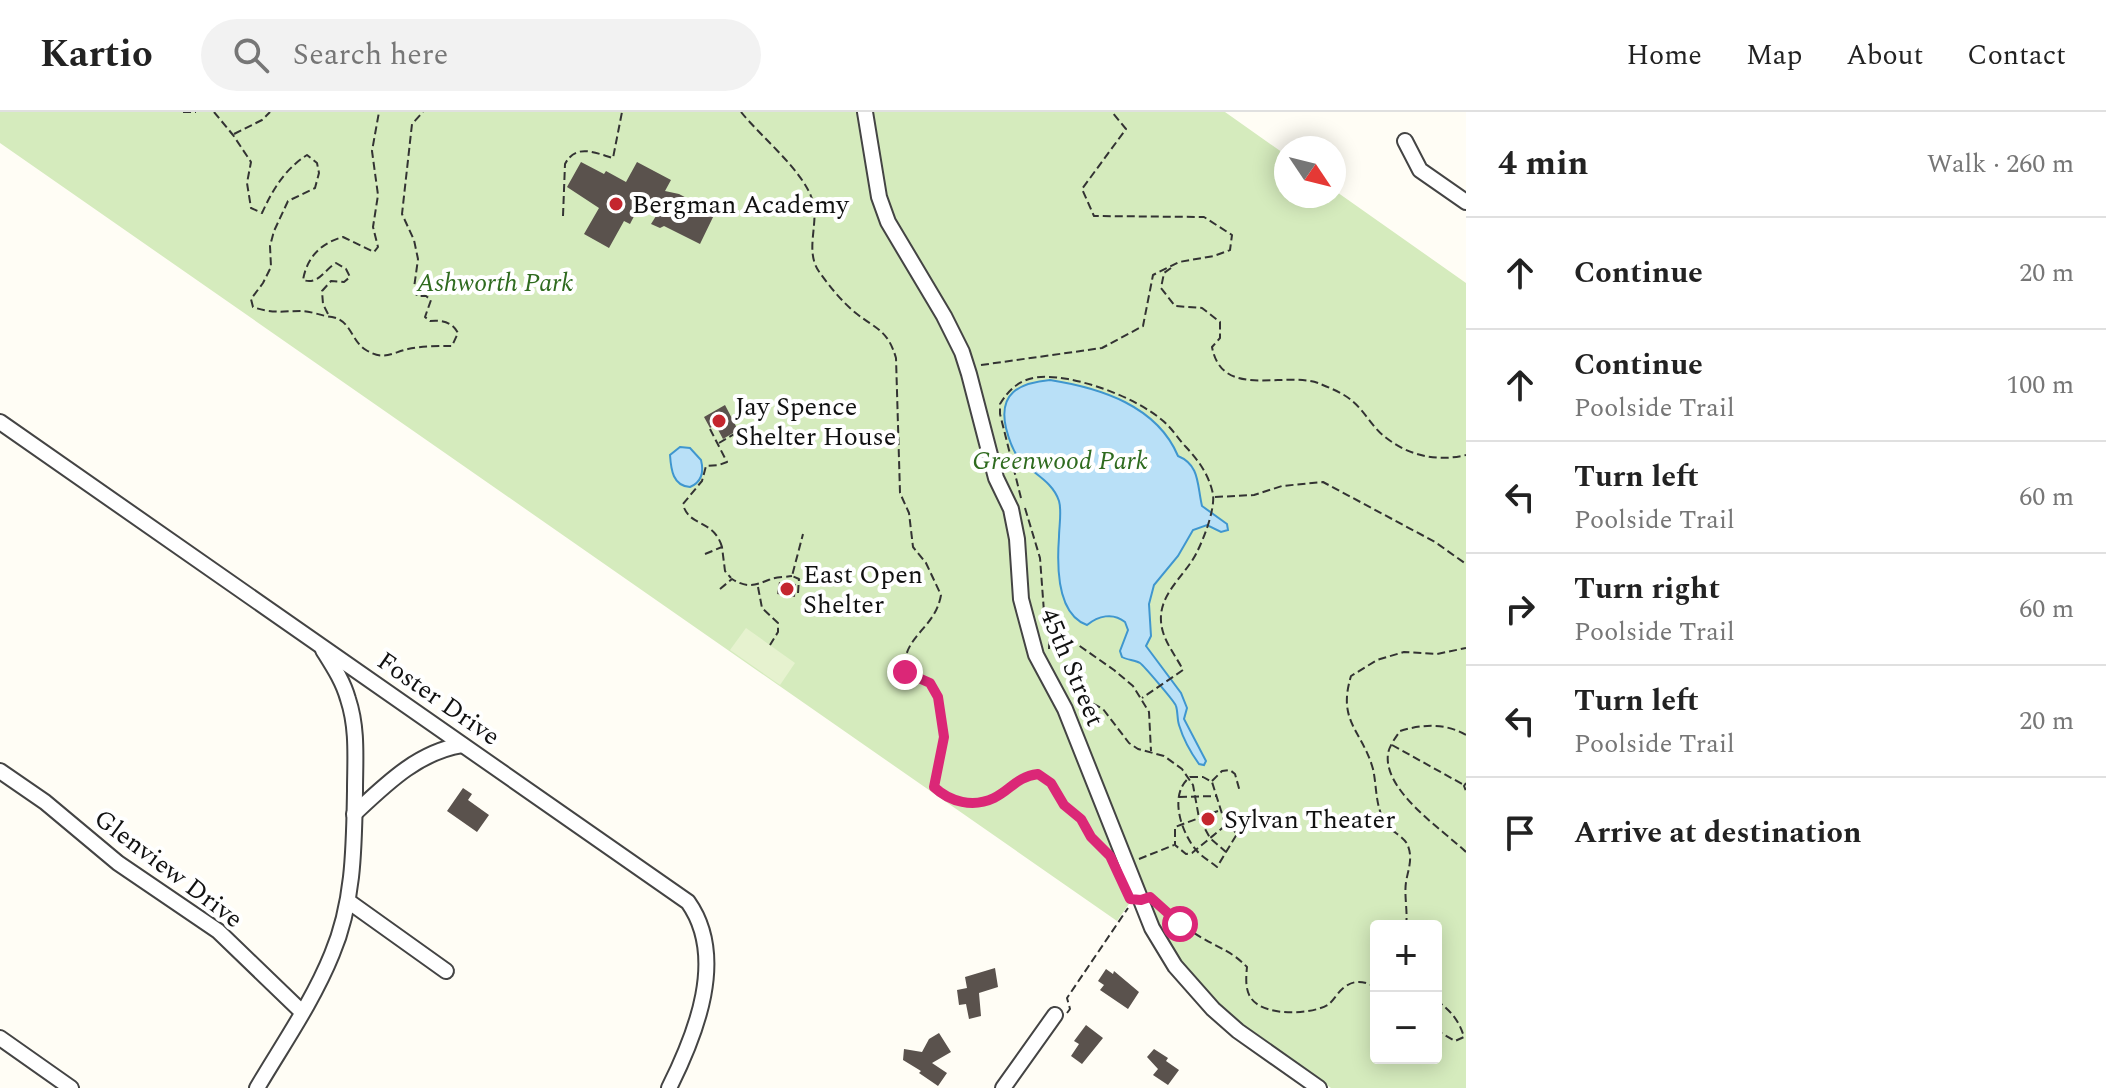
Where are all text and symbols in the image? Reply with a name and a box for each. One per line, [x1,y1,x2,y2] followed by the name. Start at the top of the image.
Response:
[201,19,761,91] search box
[40,26,153,84] text: Kartio
[293,32,448,78] text: Search here
[229,33,273,77] icon: search
[1626,34,1702,77] text: Home
[1746,34,1802,77] text: Map
[1846,34,1923,77] text: About
[1967,34,2066,77] text: Contact
[1274,136,1346,208] north arrow
[1498,138,1588,190] text: 4 min
[1927,144,2074,184] text: Walk · 260 m
[632,185,850,225] place label: Bergman Academy
[607,195,625,213] marker: Bergman Academy
[1574,250,1703,296] text: Continue
[1498,251,1542,295] icon: ahead
[2019,253,2074,293] text: 20 m
[416,263,573,303] park label: Ashworth Park
[1574,342,1703,388] text: Continue
[1498,363,1542,407] icon: ahead
[2006,365,2074,405] text: 100 m
[735,387,896,457] place label: Jay Spence Shelter House
[1574,388,1735,428] text: Poolside Trail
[710,412,728,430] marker: Jay Spence Shelter House
[972,441,1148,481] park label: Greenwood Park
[1574,454,1699,500] text: Turn left
[1498,475,1542,519] icon: left
[2019,477,2074,517] text: 60 m
[1574,500,1735,540] text: Poolside Trail
[803,555,923,625] place label: East Open Shelter
[1574,566,1720,612] text: Turn right
[778,580,796,598] marker: East Open Shelter
[1498,587,1542,631] icon: right
[2019,589,2074,629] text: 60 m
[1029,602,1115,733] street label: 45th Street
[1574,612,1735,652] text: Poolside Trail
[369,642,508,756] street label: Foster Drive
[887,654,923,690] route end
[1574,678,1699,724] text: Turn left
[1498,699,1542,743] icon: left
[2019,701,2074,741] text: 20 m
[1574,724,1735,764] text: Poolside Trail
[85,799,252,938] street label: Glenview Drive
[1224,800,1395,840] place label: Sylvan Theater
[1199,810,1217,828] marker: Sylvan Theater
[1574,810,1861,856] text: Arrive at destination
[1498,811,1542,855] icon: arrive
[1162,906,1198,942] route start
[1370,920,1442,1064] map controls
[1370,920,1442,992] button: +
[1370,992,1442,1064] button: −

